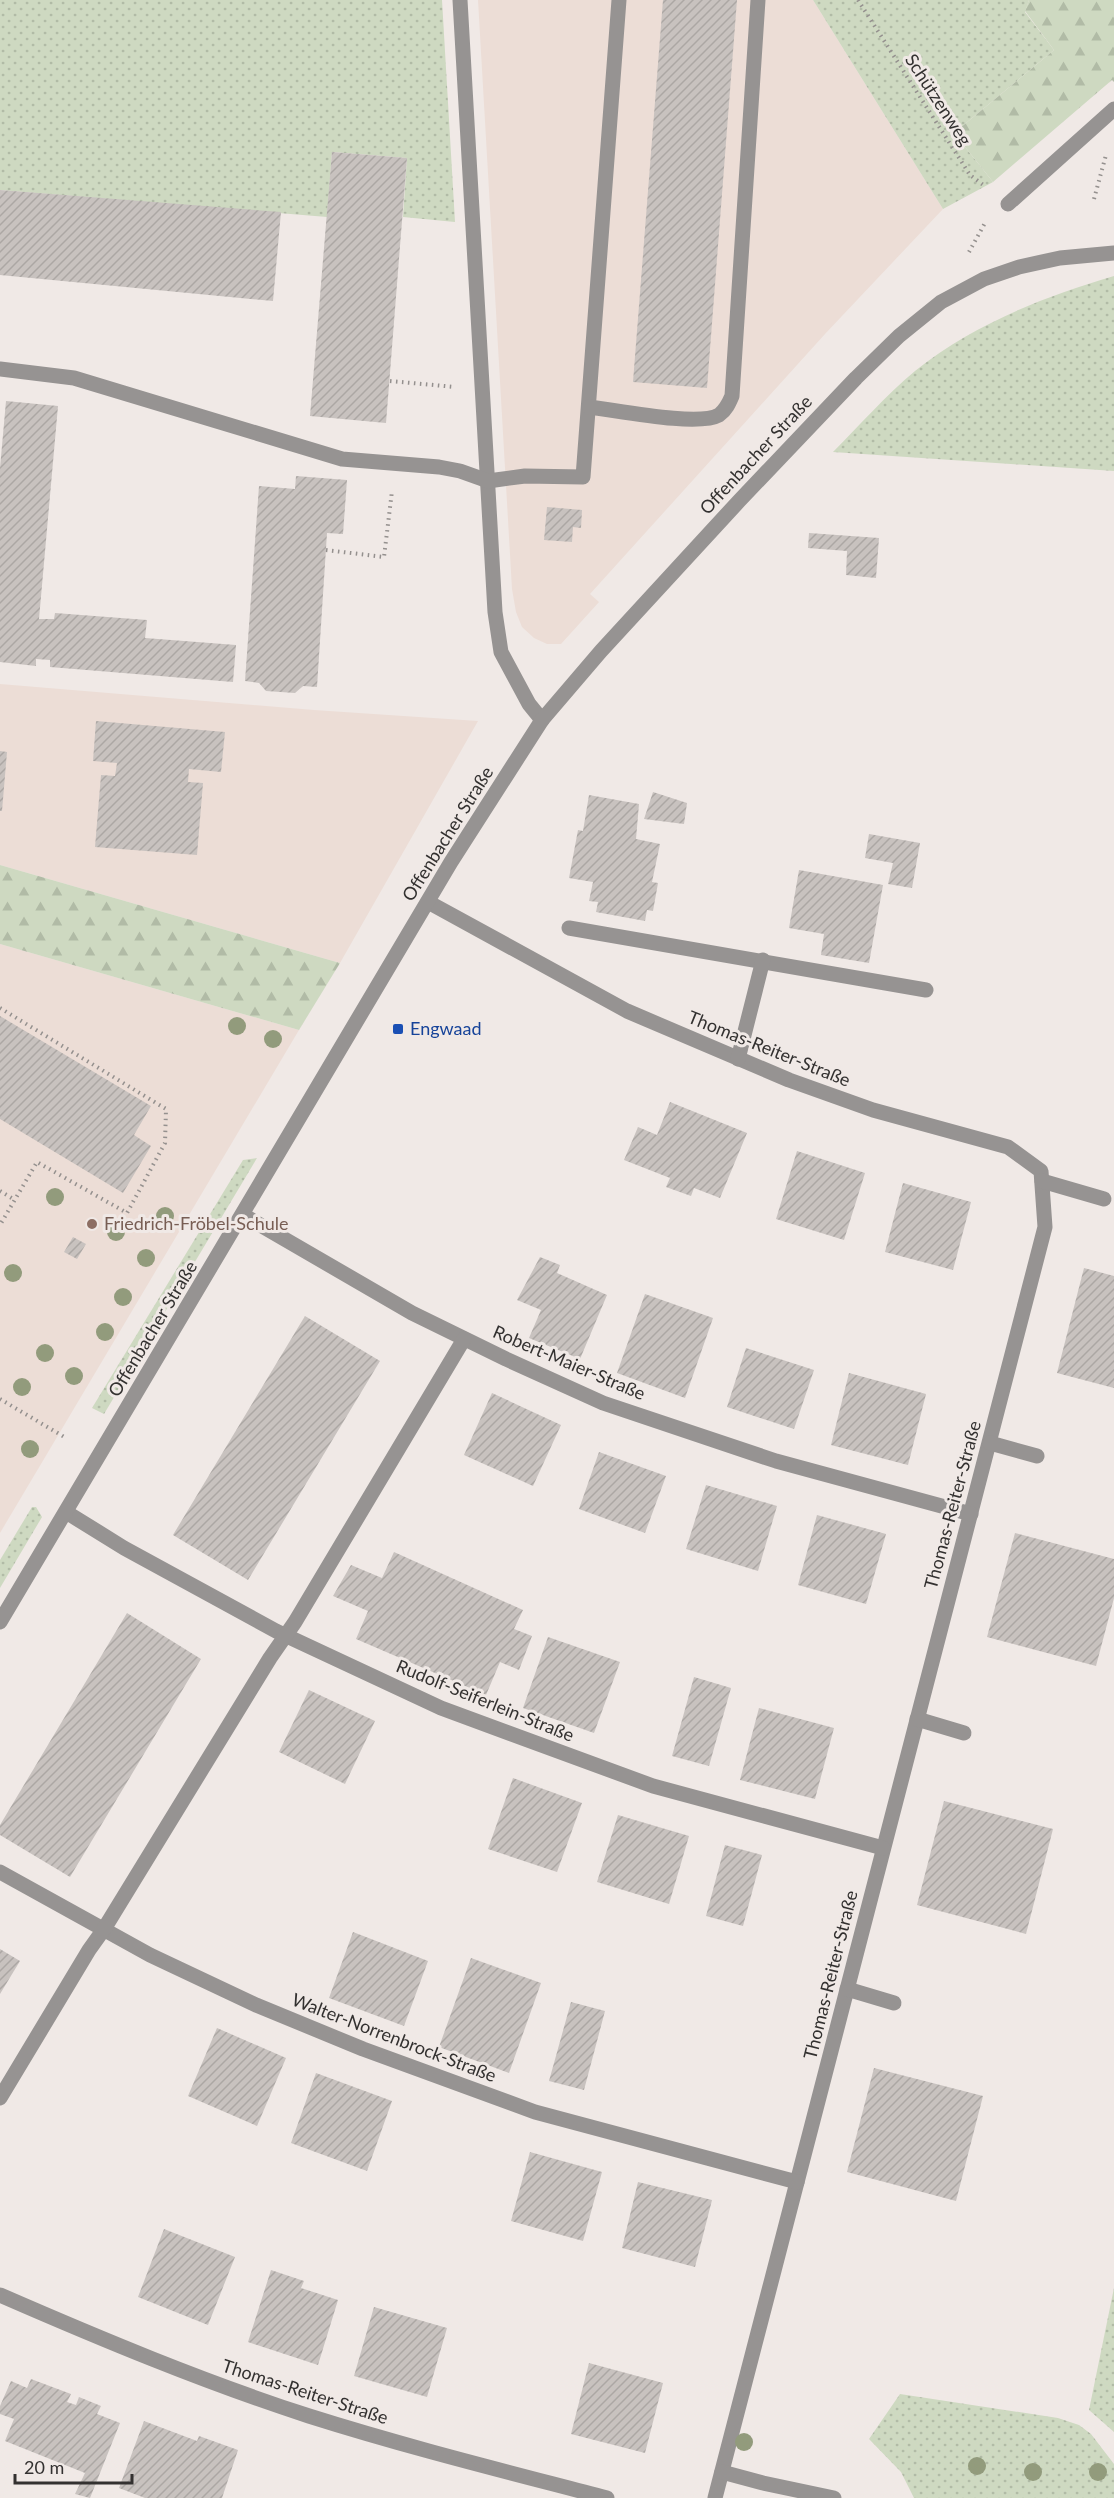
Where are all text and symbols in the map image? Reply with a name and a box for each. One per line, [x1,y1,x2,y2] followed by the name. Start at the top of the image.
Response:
[901,49,977,150] street label: Schützenweg
[694,390,816,518] street label: Offenbacher Straße
[397,762,497,905] street label: Offenbacher Straße
[685,1005,854,1091] street label: Thomas-Reiter-Straße
[410,1017,482,1039] place label: Engwaad
[391,1022,405,1036] marker: Engwaad
[104,1212,289,1234] place label: Friedrich-Fröbel-Schule
[85,1217,99,1231] marker: Friedrich-Fröbel-Schule
[103,1257,201,1400] street label: Offenbacher Straße
[490,1320,649,1404] street label: Robert-Maier-Straße
[919,1418,985,1591] street label: Thomas-Reiter-Straße
[393,1654,577,1746] street label: Rudolf-Seiferlein-Straße
[798,1888,862,2062] street label: Thomas-Reiter-Straße
[289,1988,500,2086] street label: Walter-Norrenbrock-Straße
[219,2354,391,2428] street label: Thomas-Reiter-Straße
[15,2447,132,2485] scale bar
[24,2456,64,2478] text: 20 m

